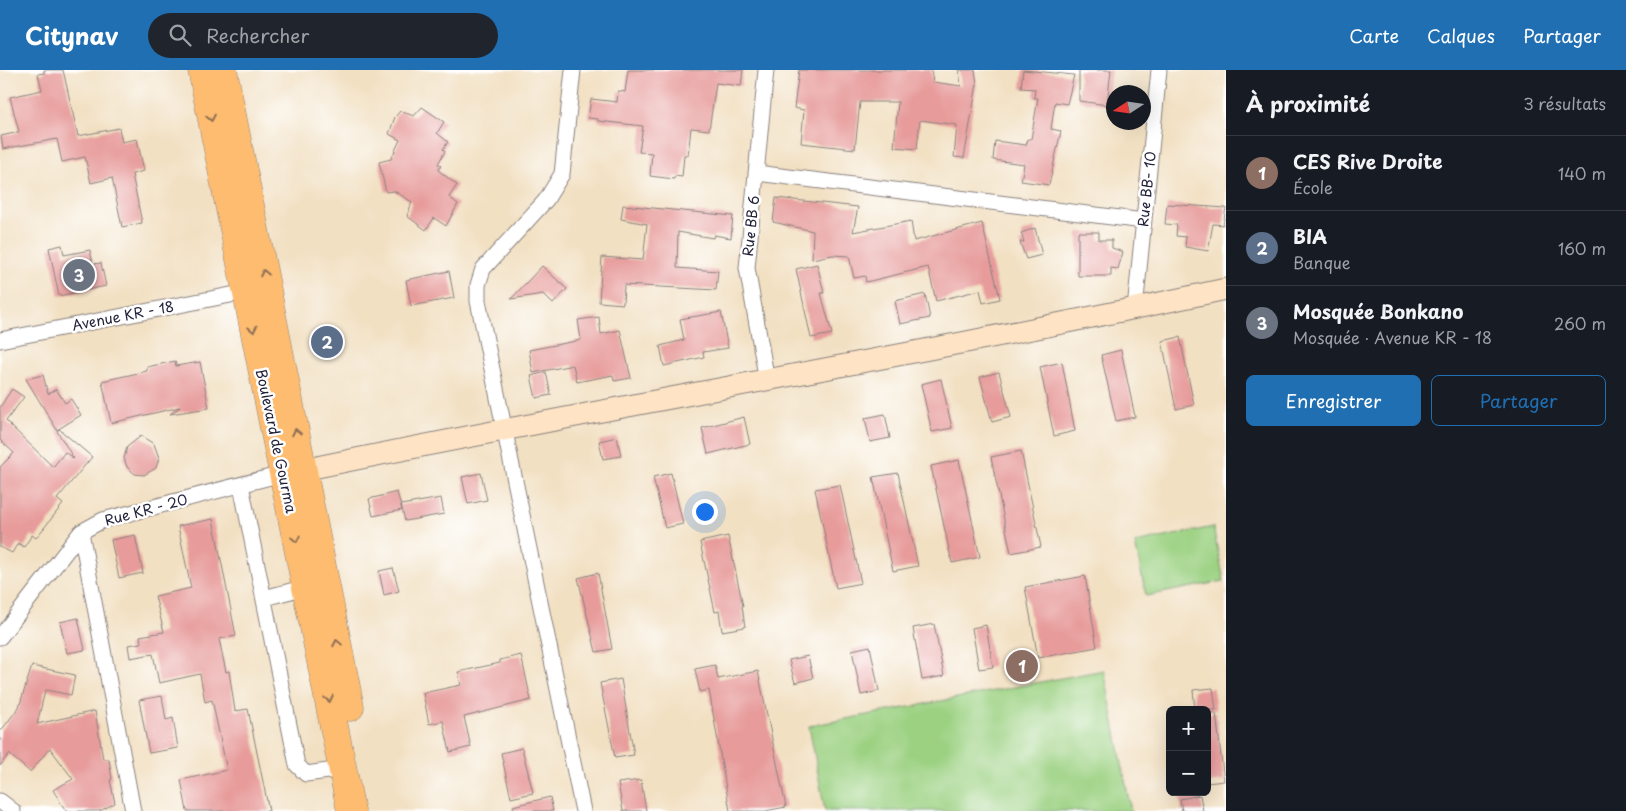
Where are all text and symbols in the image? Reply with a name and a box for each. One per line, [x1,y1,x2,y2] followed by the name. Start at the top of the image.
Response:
[148,13,498,58] search box
[25,17,118,53] text: Citynav
[166,21,194,49] icon: search
[206,21,309,49] text: Rechercher
[1349,22,1399,49] text: Carte
[1427,22,1495,49] text: Calques
[1523,22,1601,49] text: Partager
[1106,85,1151,130] north arrow
[1246,87,1370,119] text: À proximité
[1523,91,1606,115] text: 3 résultats
[205,113,216,122] one-way arrow
[1293,147,1443,175] text: CES Rive Droite
[1132,150,1161,228] street label: Rue BB- 10
[1258,161,1266,185] text: 1
[1558,161,1606,185] text: 140 m
[1293,175,1333,199] text: École
[737,195,764,257] street label: Rue BB 6
[1293,222,1327,250] text: BIA
[1256,236,1268,260] text: 2
[1558,236,1606,260] text: 160 m
[1293,250,1351,274] text: Banque
[63,256,95,294] pin: 3
[259,268,270,277] one-way arrow
[70,295,176,336] street label: Avenue KR - 18
[1293,297,1464,325] text: Mosquée Bonkano
[1257,311,1267,335] text: 3
[1554,311,1606,335] text: 260 m
[311,323,343,361] pin: 2
[247,324,258,333] one-way arrow
[1293,325,1492,349] text: Mosquée · Avenue KR - 18
[251,367,302,515] street label: Boulevard de Gourma
[1246,375,1421,426] button: Enregistrer
[1431,375,1606,426] button: Partager
[291,428,301,436] one-way arrow
[102,488,190,531] street label: Rue KR - 20
[692,499,718,525] your location
[290,535,301,544] one-way arrow
[332,639,343,647] one-way arrow
[1006,647,1038,685] pin: 1
[323,694,333,703] one-way arrow
[1166,706,1211,796] map controls
[1166,706,1211,751] button: +
[1166,751,1211,796] button: −

